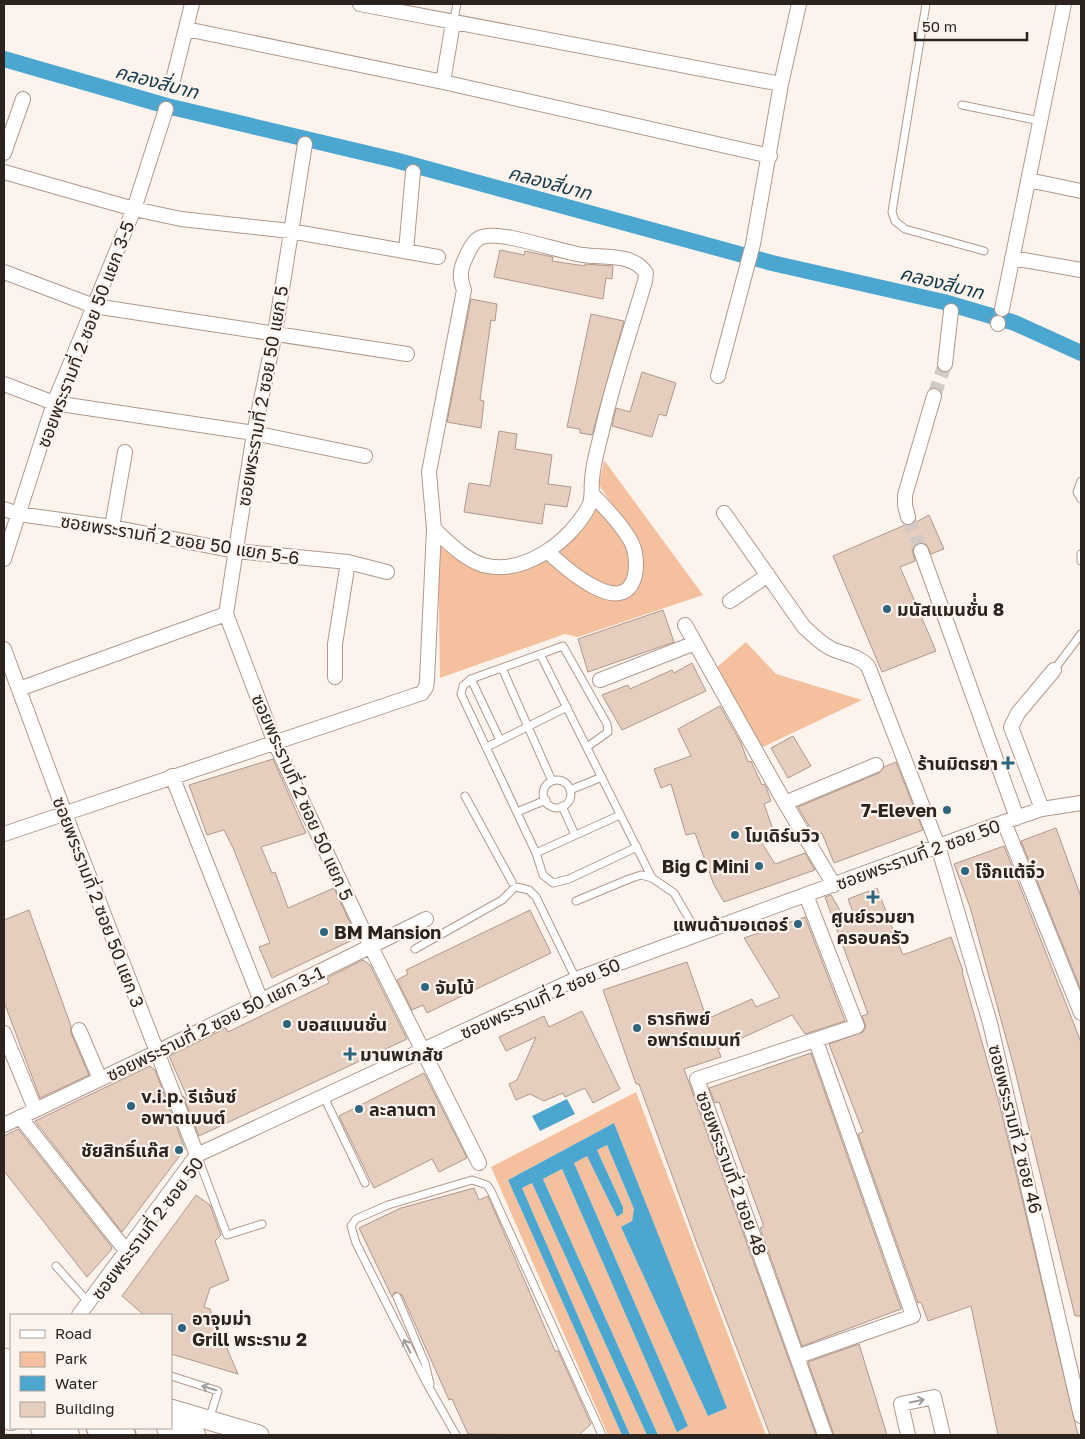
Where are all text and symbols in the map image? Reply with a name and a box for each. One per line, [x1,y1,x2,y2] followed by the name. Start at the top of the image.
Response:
[915,10,1028,42] scale bar
[922,17,957,35] text: 50 m
[113,58,203,104] water label: คลองสี่บาท
[506,159,596,205] water label: คลองสี่บาท
[31,217,138,450] street label: ซอยพระรามที่ 2 ซอย 50 แยก 3-5
[898,260,988,304] water label: คลองสี่บาท
[231,284,292,508] street label: ซอยพระรามที่ 2 ซอย 50 แยก 5
[59,508,301,569] street label: ซอยพระรามที่ 2 ซอย 50 แยก 5-6
[897,592,1004,620] place label: มนัสแมนชั่่น 8
[881,603,893,615] marker: มนัสแมนชั่่น 8
[247,690,359,904] street label: ซอยพระรามที่ 2 ซอย 50 แยก 5
[917,752,998,774] place label: ร้านมิตรยา
[1002,757,1014,769] marker: ร้านมิตรยา
[49,793,150,1010] street label: ซอยพระรามที่ 2 ซอย 50 แยก 3
[861,799,937,821] place label: 7-Eleven
[941,804,953,816] marker: 7-Eleven
[833,813,1003,894] street label: ซอยพระรามที่ 2 ซอย 50
[745,824,820,846] place label: โมเดิร์นวิว
[729,829,741,841] marker: โมเดิร์นวิว
[662,855,749,877] place label: Big C Mini
[753,860,765,872] marker: Big C Mini
[975,860,1045,882] place label: โจ๊กแต้จิ๋ว
[959,865,971,877] marker: โจ๊กแต้จิ๋ว
[867,891,879,903] marker: ศูนย์รวมยา ครอบครัว
[831,905,915,948] place label: ศูนย์รวมยา ครอบครัว
[673,913,788,935] place label: แพนด้ามอเตอร์
[792,918,804,930] marker: แพนด้ามอเตอร์
[334,921,441,943] place label: BM Mansion
[318,926,330,938] marker: BM Mansion
[456,952,624,1043] street label: ซอยพระรามที่ 2 ซอย 50
[102,960,328,1085] street label: ซอยพระรามที่ 2 ซอย 50 แยก 3-1
[435,976,474,998] place label: จัมโบ้
[419,981,431,993] marker: จัมโบ้
[647,1007,741,1050] place label: ธารทิพย์ อพาร์ตเมนท์
[297,1013,387,1035] place label: บอสแมนชั่น
[281,1018,293,1030] marker: บอสแมนชั่น
[631,1022,643,1034] marker: ธารทิพย์ อพาร์ตเมนท์
[984,1042,1049,1216] street label: ซอยพระรามที่ 2 ซอย 46
[360,1043,443,1065] place label: มานพเภสัช
[344,1048,356,1060] marker: มานพเภสัช
[141,1085,237,1128] place label: v.i.p. รีเจ้นซ์ อพาตเมนต์
[692,1087,773,1258] street label: ซอยพระรามที่ 2 ซอย 48
[369,1098,436,1120] place label: ละลานตา
[125,1100,137,1112] marker: v.i.p. รีเจ้นซ์ อพาตเมนต์
[353,1103,365,1115] marker: ละลานตา
[81,1139,169,1161] place label: ชัยสิทธิ์แก๊ส
[173,1144,185,1156] marker: ชัยสิทธิ์แก๊ส
[85,1152,208,1304] street label: ซอยพระรามที่ 2 ซอย 50
[192,1307,307,1350] place label: อาจุมม่า Grill พระราม 2
[10,1314,172,1429] legend
[176,1322,188,1334] marker: อาจุมม่า Grill พระราม 2
[55,1324,92,1342] text: Road
[402,1339,412,1354] one-way arrow
[55,1349,88,1367] text: Park
[55,1374,98,1392] text: Water
[202,1383,218,1392] one-way arrow
[909,1395,925,1405] one-way arrow
[55,1399,115,1417] text: Building

